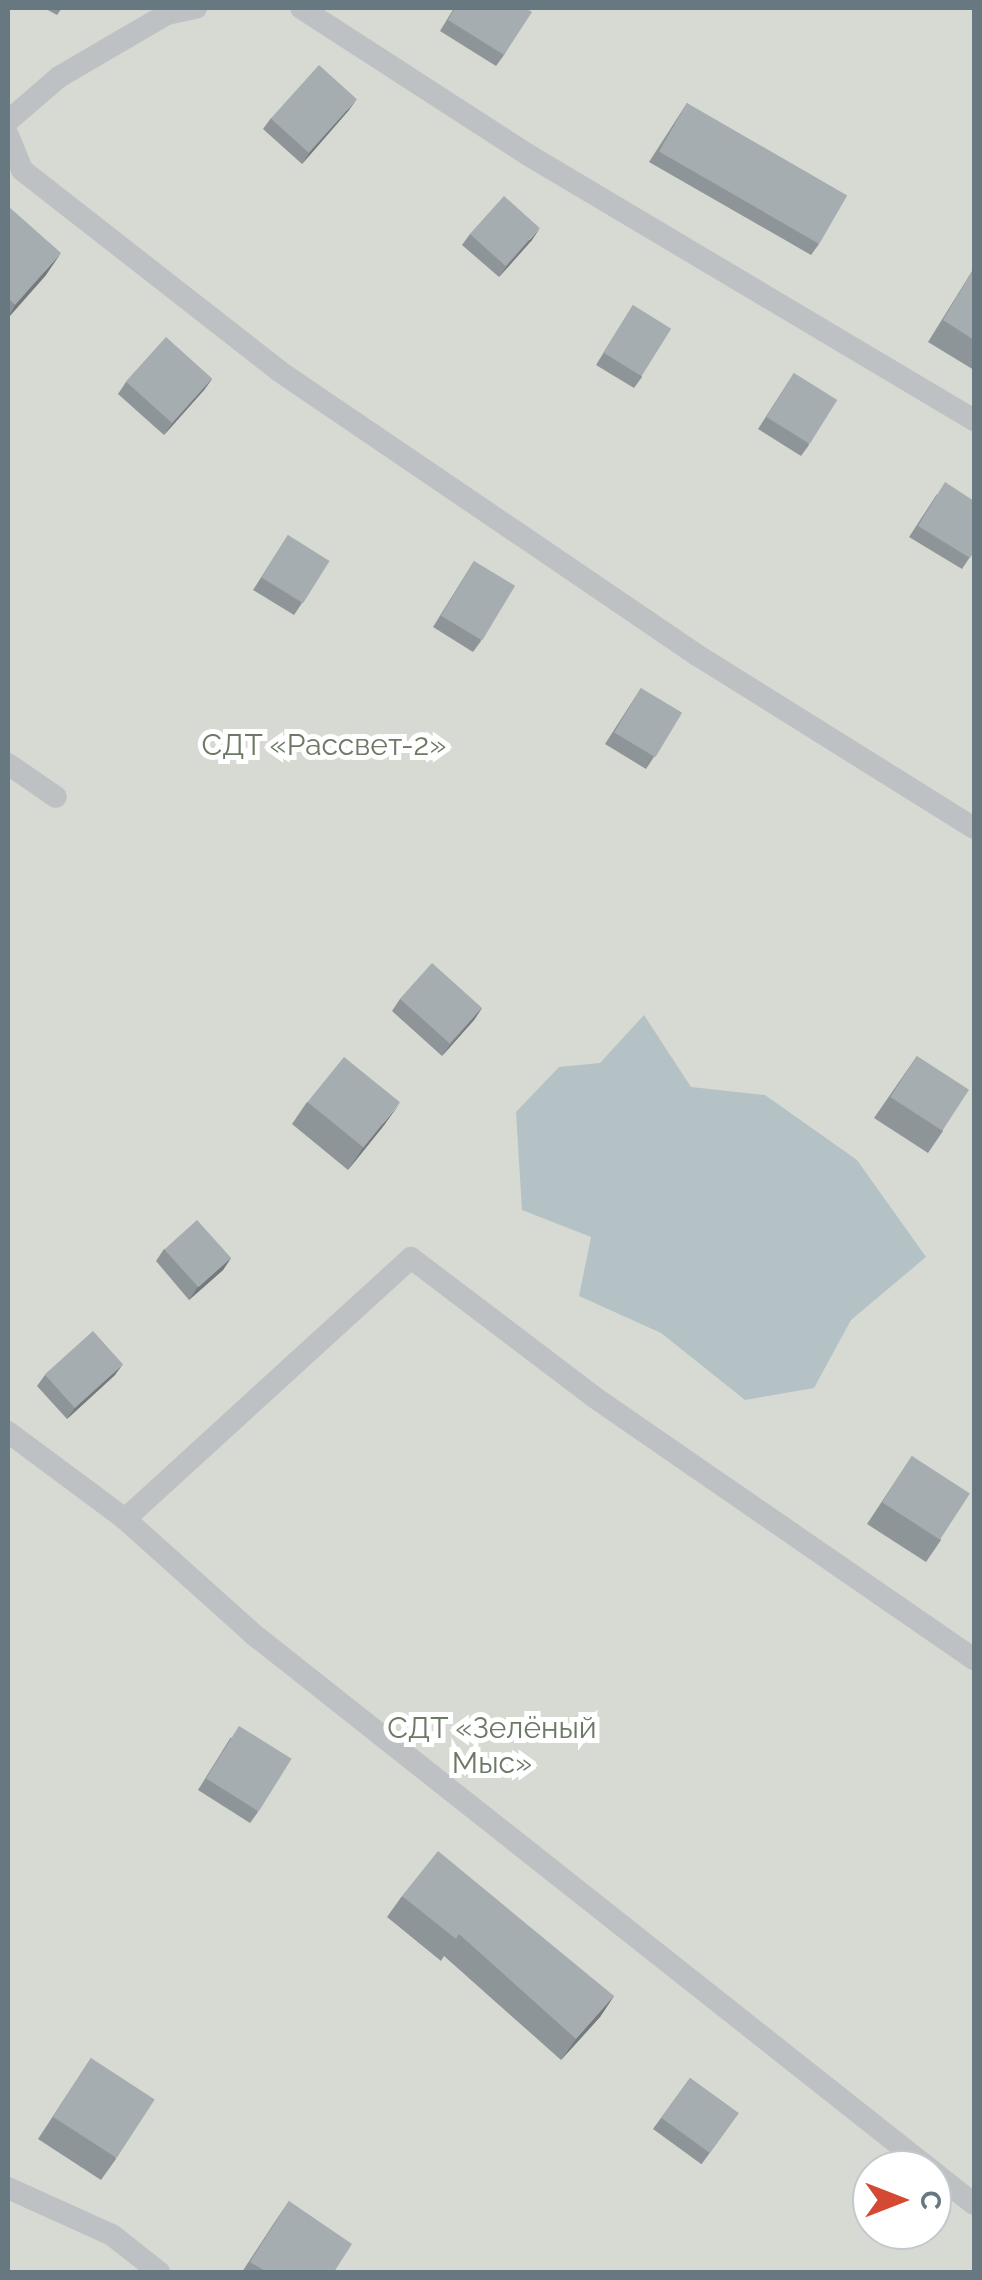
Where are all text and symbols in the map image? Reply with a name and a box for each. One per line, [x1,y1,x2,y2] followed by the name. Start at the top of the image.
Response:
[201,727,447,763] park label: СДТ «Рассвет-2»
[387,1710,597,1780] park label: СДТ «Зелёный Мыс»
[852,2150,952,2250] north arrow
[914,2190,947,2210] text: С

